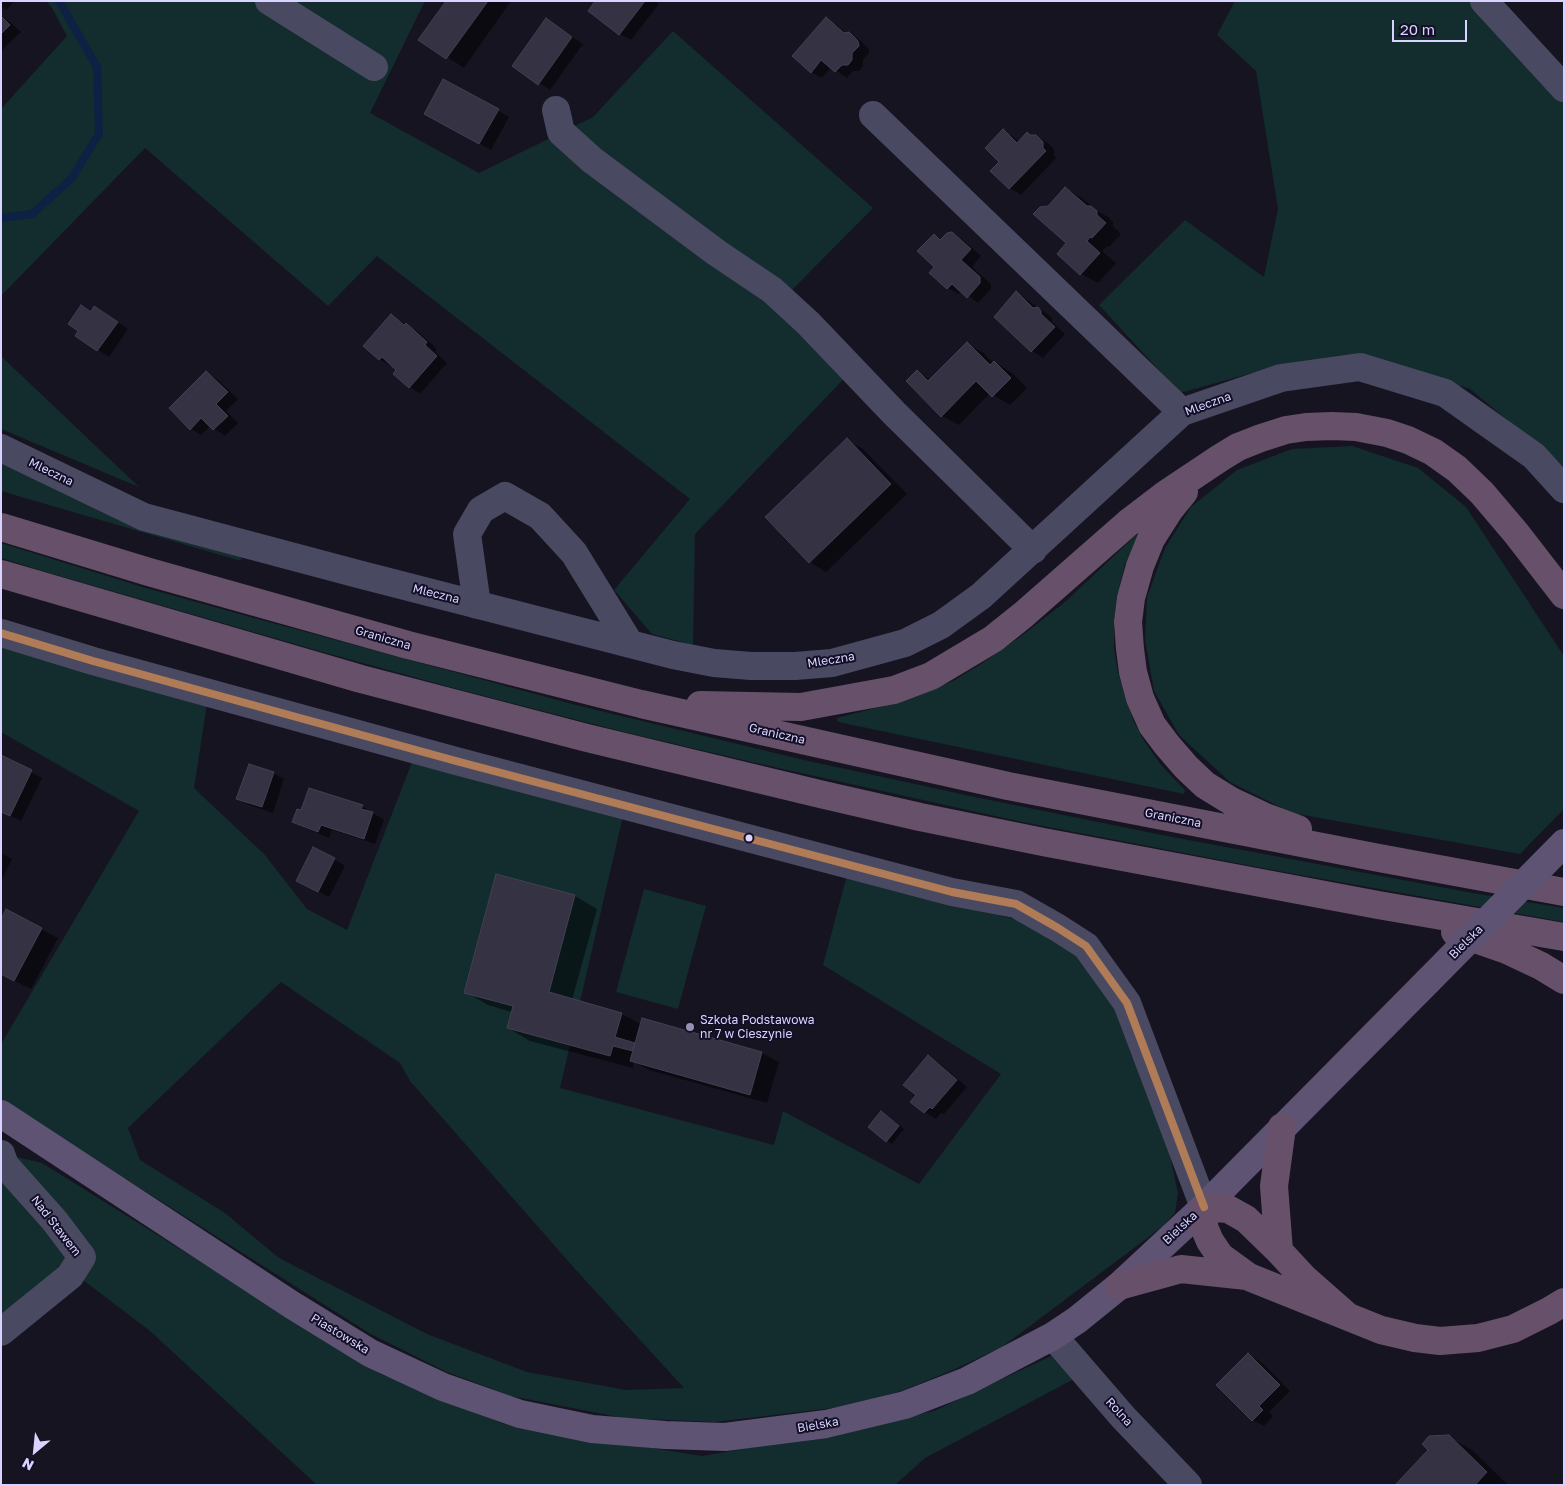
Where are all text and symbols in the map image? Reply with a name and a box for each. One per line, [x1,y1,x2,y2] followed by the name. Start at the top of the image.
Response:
[1395,10,1470,42] scale bar
[1400,20,1435,38] text: 20 m
[1183,389,1233,419] street label: Mleczna
[26,455,76,489] street label: Mleczna
[411,581,461,607] street label: Mleczna
[354,623,412,653] street label: Graniczna
[806,649,856,671] street label: Mleczna
[748,721,806,747] street label: Graniczna
[1144,805,1202,831] street label: Graniczna
[744,833,754,843] unlabelled marker
[1446,922,1486,962] street label: Bielska
[700,1013,814,1041] place label: Szkoła Podstawowa nr 7 w Cieszynie
[684,1021,696,1033] marker: Szkoła Podstawowa nr 7 w Cieszynie
[28,1193,84,1259] street label: Nad Stawem
[1160,1208,1200,1248] street label: Bielska
[308,1311,372,1357] street label: Piastowska
[1103,1395,1135,1429] street label: Rolna
[796,1414,840,1436] street label: Bielska
[10,1426,60,1476] north arrow
[19,1455,36,1475] text: N

